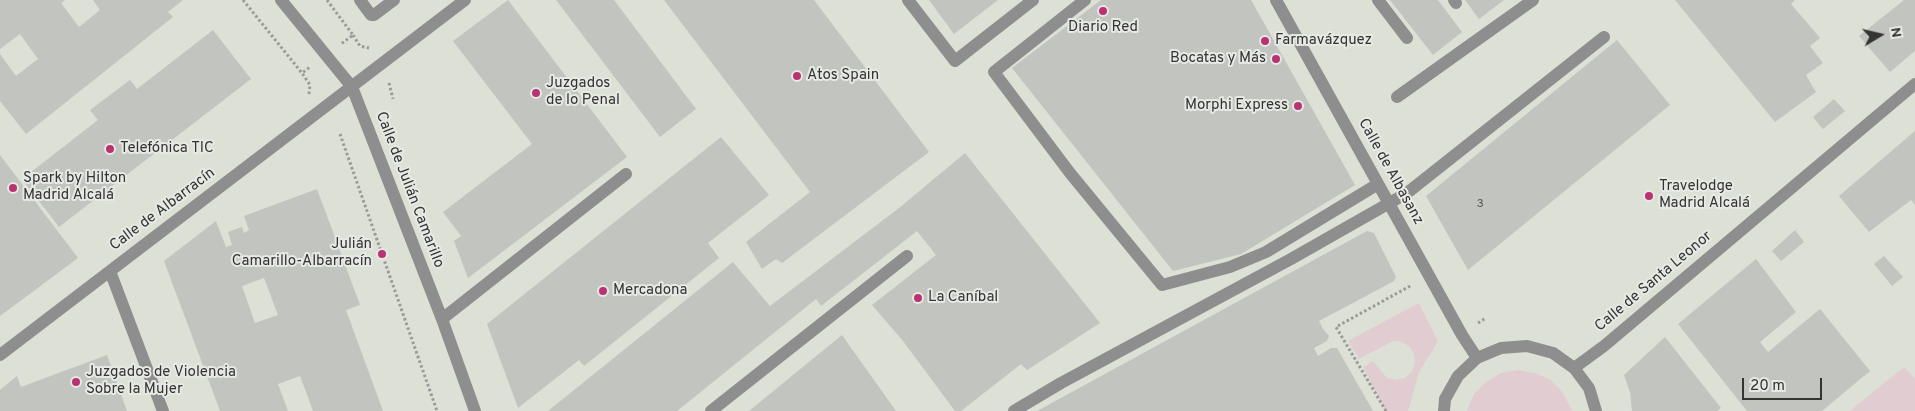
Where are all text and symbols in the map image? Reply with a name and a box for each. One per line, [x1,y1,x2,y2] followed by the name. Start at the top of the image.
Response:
[1097,5,1109,17] marker: Diario Red
[1855,10,1905,60] north arrow
[1068,19,1138,37] place label: Diario Red
[1886,26,1904,39] text: N
[1275,32,1372,50] place label: Farmavázquez
[1259,35,1271,47] marker: Farmavázquez
[1170,50,1266,68] place label: Bocatas y Más
[1270,53,1282,65] marker: Bocatas y Más
[807,67,879,85] place label: Atos Spain
[791,70,803,82] marker: Atos Spain
[546,75,620,110] place label: Juzgados de lo Penal
[530,87,542,99] marker: Juzgados de lo Penal
[1185,97,1288,115] place label: Morphi Express
[1292,100,1304,112] marker: Morphi Express
[371,109,447,271] street label: Calle de Julián Camarillo
[1353,116,1427,228] street label: Calle de Albasanz
[120,140,214,158] place label: Telefónica TIC
[104,143,116,155] marker: Telefónica TIC
[107,165,219,255] street label: Calle de Albarracín
[23,170,126,205] place label: Spark by Hilton Madrid Alcalá
[1659,178,1750,213] place label: Travelodge Madrid Alcalá
[7,182,19,194] marker: Spark by Hilton Madrid Alcalá
[1643,190,1655,202] marker: Travelodge Madrid Alcalá
[1476,198,1484,212] house number: 3
[1592,228,1716,336] street label: Calle de Santa Leonor
[232,236,372,271] place label: Julián Camarillo-Albarracín
[376,248,388,260] marker: Julián Camarillo-Albarracín
[613,282,687,300] place label: Mercadona
[597,285,609,297] marker: Mercadona
[928,289,998,307] place label: La Caníbal
[912,292,924,304] marker: La Caníbal
[86,364,236,399] place label: Juzgados de Violencia Sobre la Mujer
[1745,368,1825,400] scale bar
[70,376,82,388] marker: Juzgados de Violencia Sobre la Mujer
[1750,377,1785,396] text: 20 m

